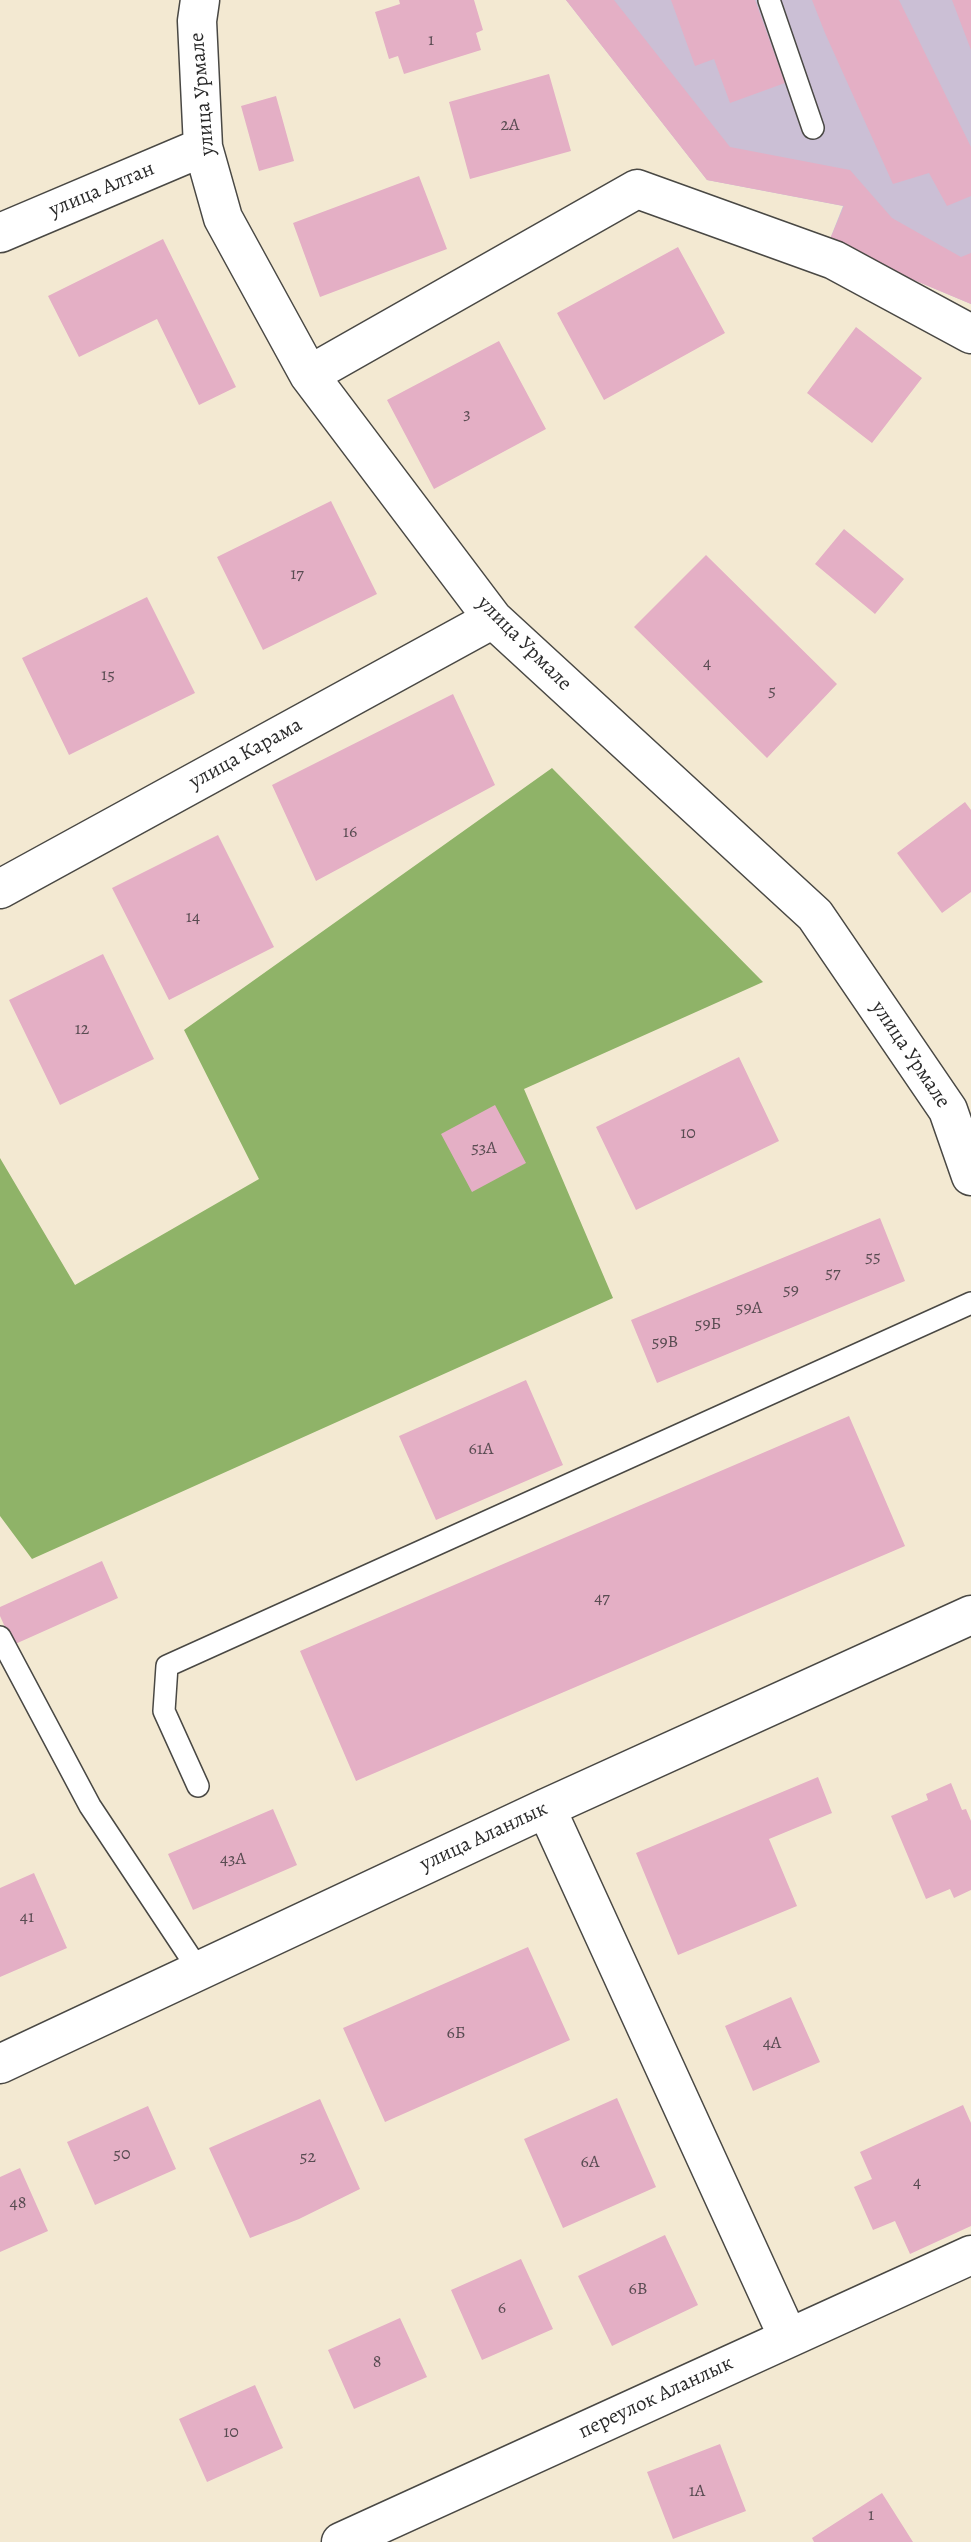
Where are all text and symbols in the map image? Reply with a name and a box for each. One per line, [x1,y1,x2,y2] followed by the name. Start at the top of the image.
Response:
[428,30,434,52] house number: 1
[185,31,221,157] street label: улица Урмале
[500,115,520,137] house number: 2А
[46,157,158,223] street label: улица Алтан
[463,404,471,426] house number: 3
[290,564,304,586] house number: 17
[471,591,577,697] street label: улица Урмале
[703,653,711,675] house number: 4
[101,665,115,687] house number: 15
[768,681,776,703] house number: 5
[185,713,307,795] street label: улица Карама
[343,822,357,844] house number: 16
[186,907,200,929] house number: 14
[865,997,955,1113] street label: улица Урмале
[75,1019,89,1041] house number: 12
[680,1123,696,1145] house number: 10
[471,1138,497,1160] house number: 53А
[865,1247,881,1269] house number: 55
[825,1263,841,1285] house number: 57
[783,1280,799,1302] house number: 59
[736,1298,762,1320] house number: 59А
[695,1314,721,1336] house number: 59Б
[652,1332,678,1354] house number: 59В
[469,1439,493,1461] house number: 61А
[594,1588,610,1610] house number: 47
[416,1796,552,1878] street label: улица Аланлык
[220,1849,246,1871] house number: 43А
[20,1907,34,1929] house number: 41
[446,2023,466,2045] house number: 6Б
[763,2033,781,2055] house number: 4А
[113,2144,131,2166] house number: 50
[300,2147,316,2169] house number: 52
[581,2152,599,2174] house number: 6А
[913,2172,921,2194] house number: 4
[10,2193,26,2215] house number: 48
[628,2279,648,2301] house number: 6В
[498,2298,506,2320] house number: 6
[575,2351,737,2445] street label: переулок Аланлык
[373,2352,381,2374] house number: 8
[223,2422,239,2444] house number: 10
[689,2481,705,2503] house number: 1А
[868,2505,874,2527] house number: 1

